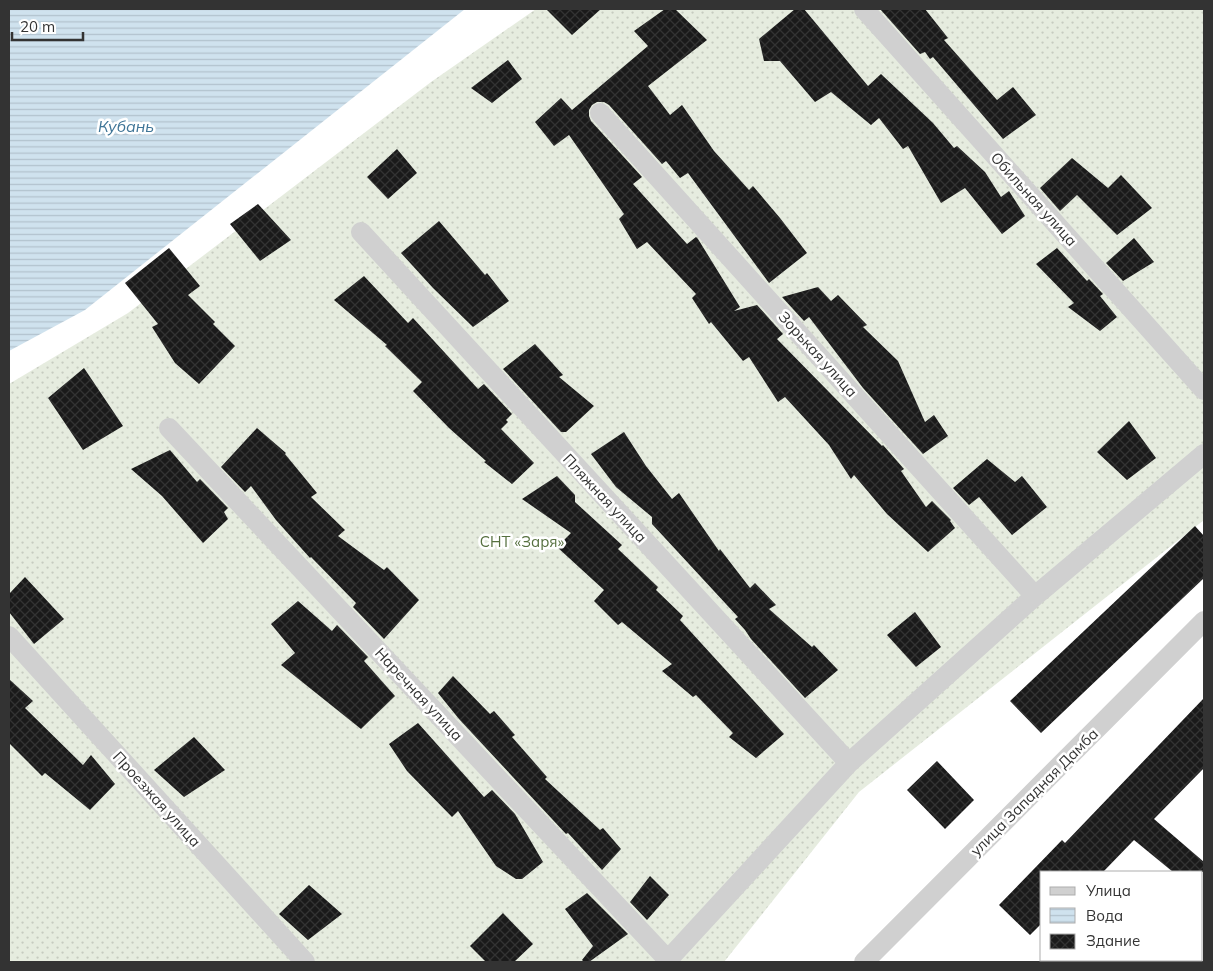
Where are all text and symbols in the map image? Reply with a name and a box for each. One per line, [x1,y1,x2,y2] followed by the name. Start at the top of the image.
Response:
[12,10,84,42] scale bar
[20,17,55,36] text: 20 m
[98,116,154,136] water label: Кубань
[987,148,1081,250] street label: Обильная улица
[774,307,862,401] street label: Зорькая улица
[559,450,651,546] street label: Пляжная улица
[480,532,565,551] park label: СНТ «Заря»
[371,643,467,745] street label: Наречная улица
[966,724,1102,860] street label: улица Западная Дамба
[109,747,205,851] street label: Проезжая улица
[1040,871,1203,961] legend
[1085,881,1131,900] text: Улица
[1086,906,1123,925] text: Вода
[1086,931,1140,950] text: Здание

